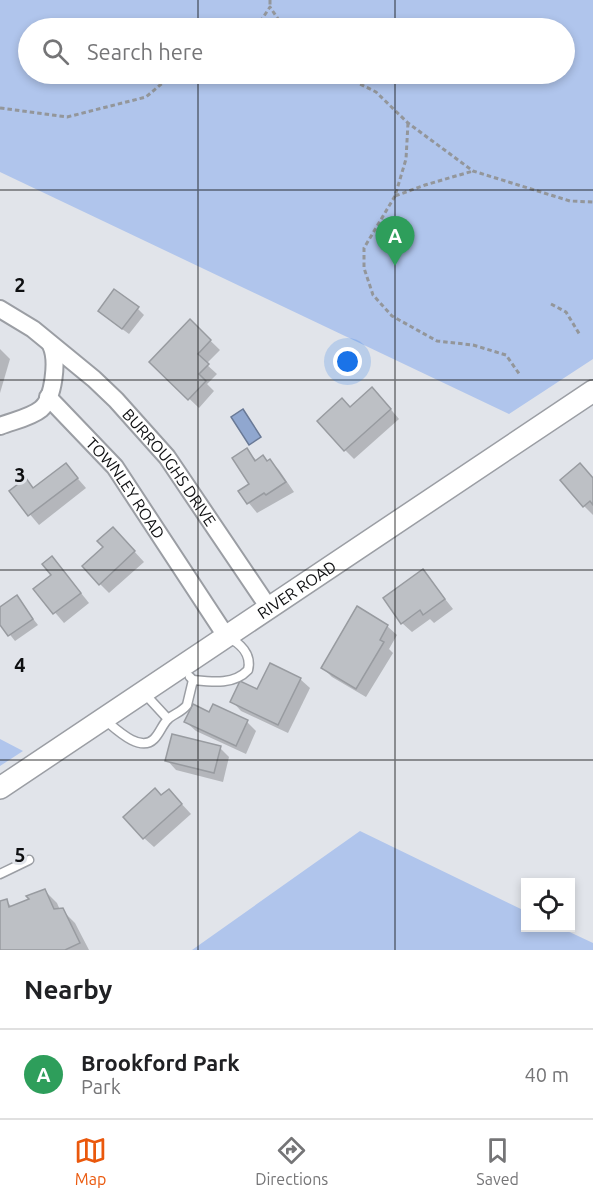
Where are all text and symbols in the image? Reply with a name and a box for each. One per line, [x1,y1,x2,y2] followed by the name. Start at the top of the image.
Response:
[18,18,575,84] search box
[39,35,72,68] icon: search
[87,39,203,64] text: Search here
[376,216,414,266] pin: A
[14,273,26,296] text: 2
[333,347,362,376] your location
[119,405,220,529] street label: BURROUGHS DRIVE
[83,434,168,542] street label: TOWNLEY ROAD
[14,463,26,486] text: 3
[254,557,339,622] street label: RIVER ROAD
[14,653,26,676] text: 4
[14,843,26,866] text: 5
[521,878,575,932] map controls
[521,878,575,932] button: locate
[24,975,112,1004] text: Nearby
[81,1050,240,1075] text: Brookford Park
[36,1063,51,1086] text: A
[525,1063,569,1086] text: 40 m
[81,1075,121,1098] text: Park
[74,1134,107,1188] tab: Map
[255,1134,328,1188] tab: Directions
[476,1134,519,1188] tab: Saved

